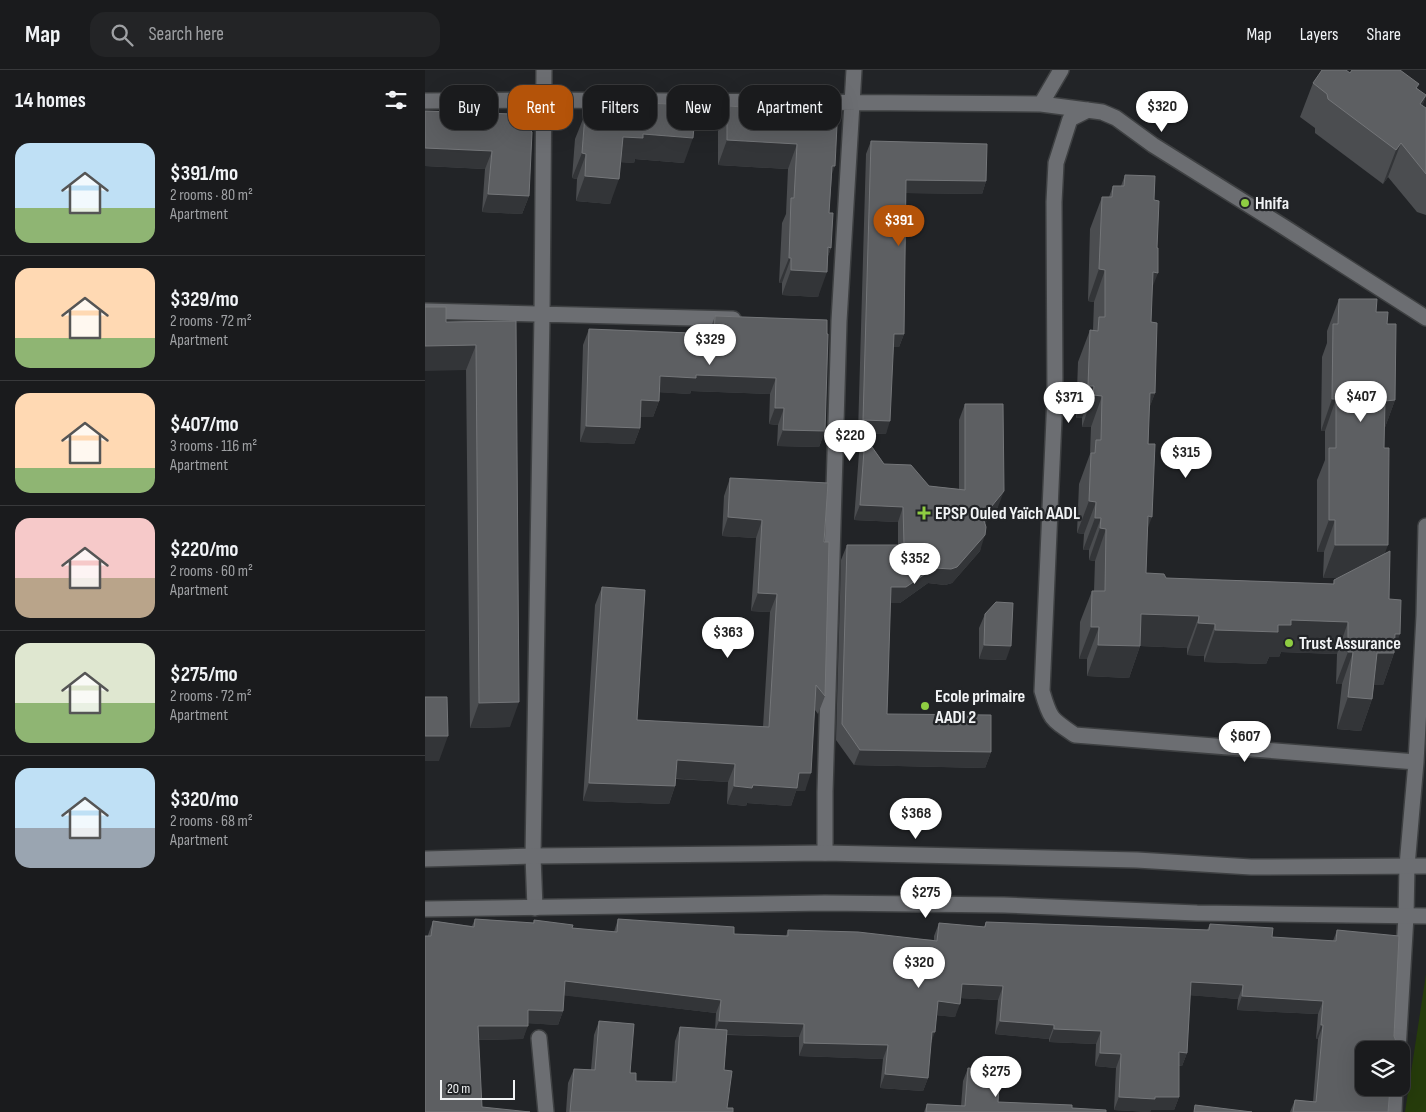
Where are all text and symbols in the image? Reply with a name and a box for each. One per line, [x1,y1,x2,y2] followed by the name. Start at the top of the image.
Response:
[90,12,440,57] search box
[25,20,60,49] text: Map
[108,21,136,49] icon: search
[148,23,224,46] text: Search here
[1247,24,1272,45] text: Map
[1300,24,1339,45] text: Layers
[1367,24,1401,45] text: Share
[440,85,498,130] chip: Buy
[508,85,573,130] chip: Rent
[583,85,657,130] chip: Filters
[667,85,729,130] chip: New
[739,85,841,130] chip: Apartment
[382,86,410,114] icon: filters
[15,88,86,113] text: 14 homes
[1132,90,1192,133] pin: $320
[1147,97,1177,116] text: $320
[170,161,238,186] text: $391/mo
[55,163,115,223] icon: home
[170,186,253,205] text: 2 rooms · 80 m²
[1255,193,1289,214] place label: Hnifa
[1239,197,1251,209] marker: Hnifa
[869,204,929,247] pin: $391
[170,205,228,224] text: Apartment
[884,211,914,230] text: $391
[170,287,239,312] text: $329/mo
[55,288,115,348] icon: home
[170,312,252,331] text: 2 rooms · 72 m²
[680,324,740,366] pin: $329
[695,330,725,349] text: $329
[170,331,228,350] text: Apartment
[1331,380,1391,423] pin: $407
[1039,382,1099,424] pin: $371
[1346,387,1376,406] text: $407
[1055,388,1083,407] text: $371
[170,412,239,437] text: $407/mo
[55,413,115,473] icon: home
[820,420,880,462] pin: $220
[835,426,865,445] text: $220
[1156,436,1216,479] pin: $315
[170,437,257,456] text: 3 rooms · 116 m²
[1172,443,1200,462] text: $315
[170,456,228,475] text: Apartment
[935,503,1080,524] place label: EPSP Ouled Yaïch AADL
[917,506,931,520] marker: EPSP Ouled Yaïch AADL
[170,537,239,562] text: $220/mo
[55,538,115,598] icon: home
[885,542,945,585] pin: $352
[900,549,930,568] text: $352
[170,562,253,581] text: 2 rooms · 60 m²
[170,581,228,600] text: Apartment
[698,616,758,659] pin: $363
[713,623,743,642] text: $363
[1299,633,1401,654] place label: Trust Assurance
[1283,637,1295,649] marker: Trust Assurance
[170,662,238,687] text: $275/mo
[55,663,115,723] icon: home
[934,686,1025,728] place label: Ecole primaire AADl 2
[170,687,252,706] text: 2 rooms · 72 m²
[919,700,931,712] marker: Ecole primaire AADl 2
[170,706,228,725] text: Apartment
[1215,720,1275,763] pin: $607
[1230,727,1260,746] text: $607
[170,787,239,812] text: $320/mo
[55,788,115,848] icon: home
[886,798,946,840] pin: $368
[901,804,931,823] text: $368
[170,812,253,831] text: 2 rooms · 68 m²
[170,831,228,850] text: Apartment
[896,876,956,919] pin: $275
[911,883,941,902] text: $275
[889,946,949,989] pin: $320
[904,953,934,972] text: $320
[1355,1041,1410,1096] map controls
[1355,1041,1410,1096] button: layers
[966,1056,1026,1098] pin: $275
[981,1062,1011,1081] text: $275
[440,1077,515,1100] scale bar
[447,1080,470,1097] text: 20 m

